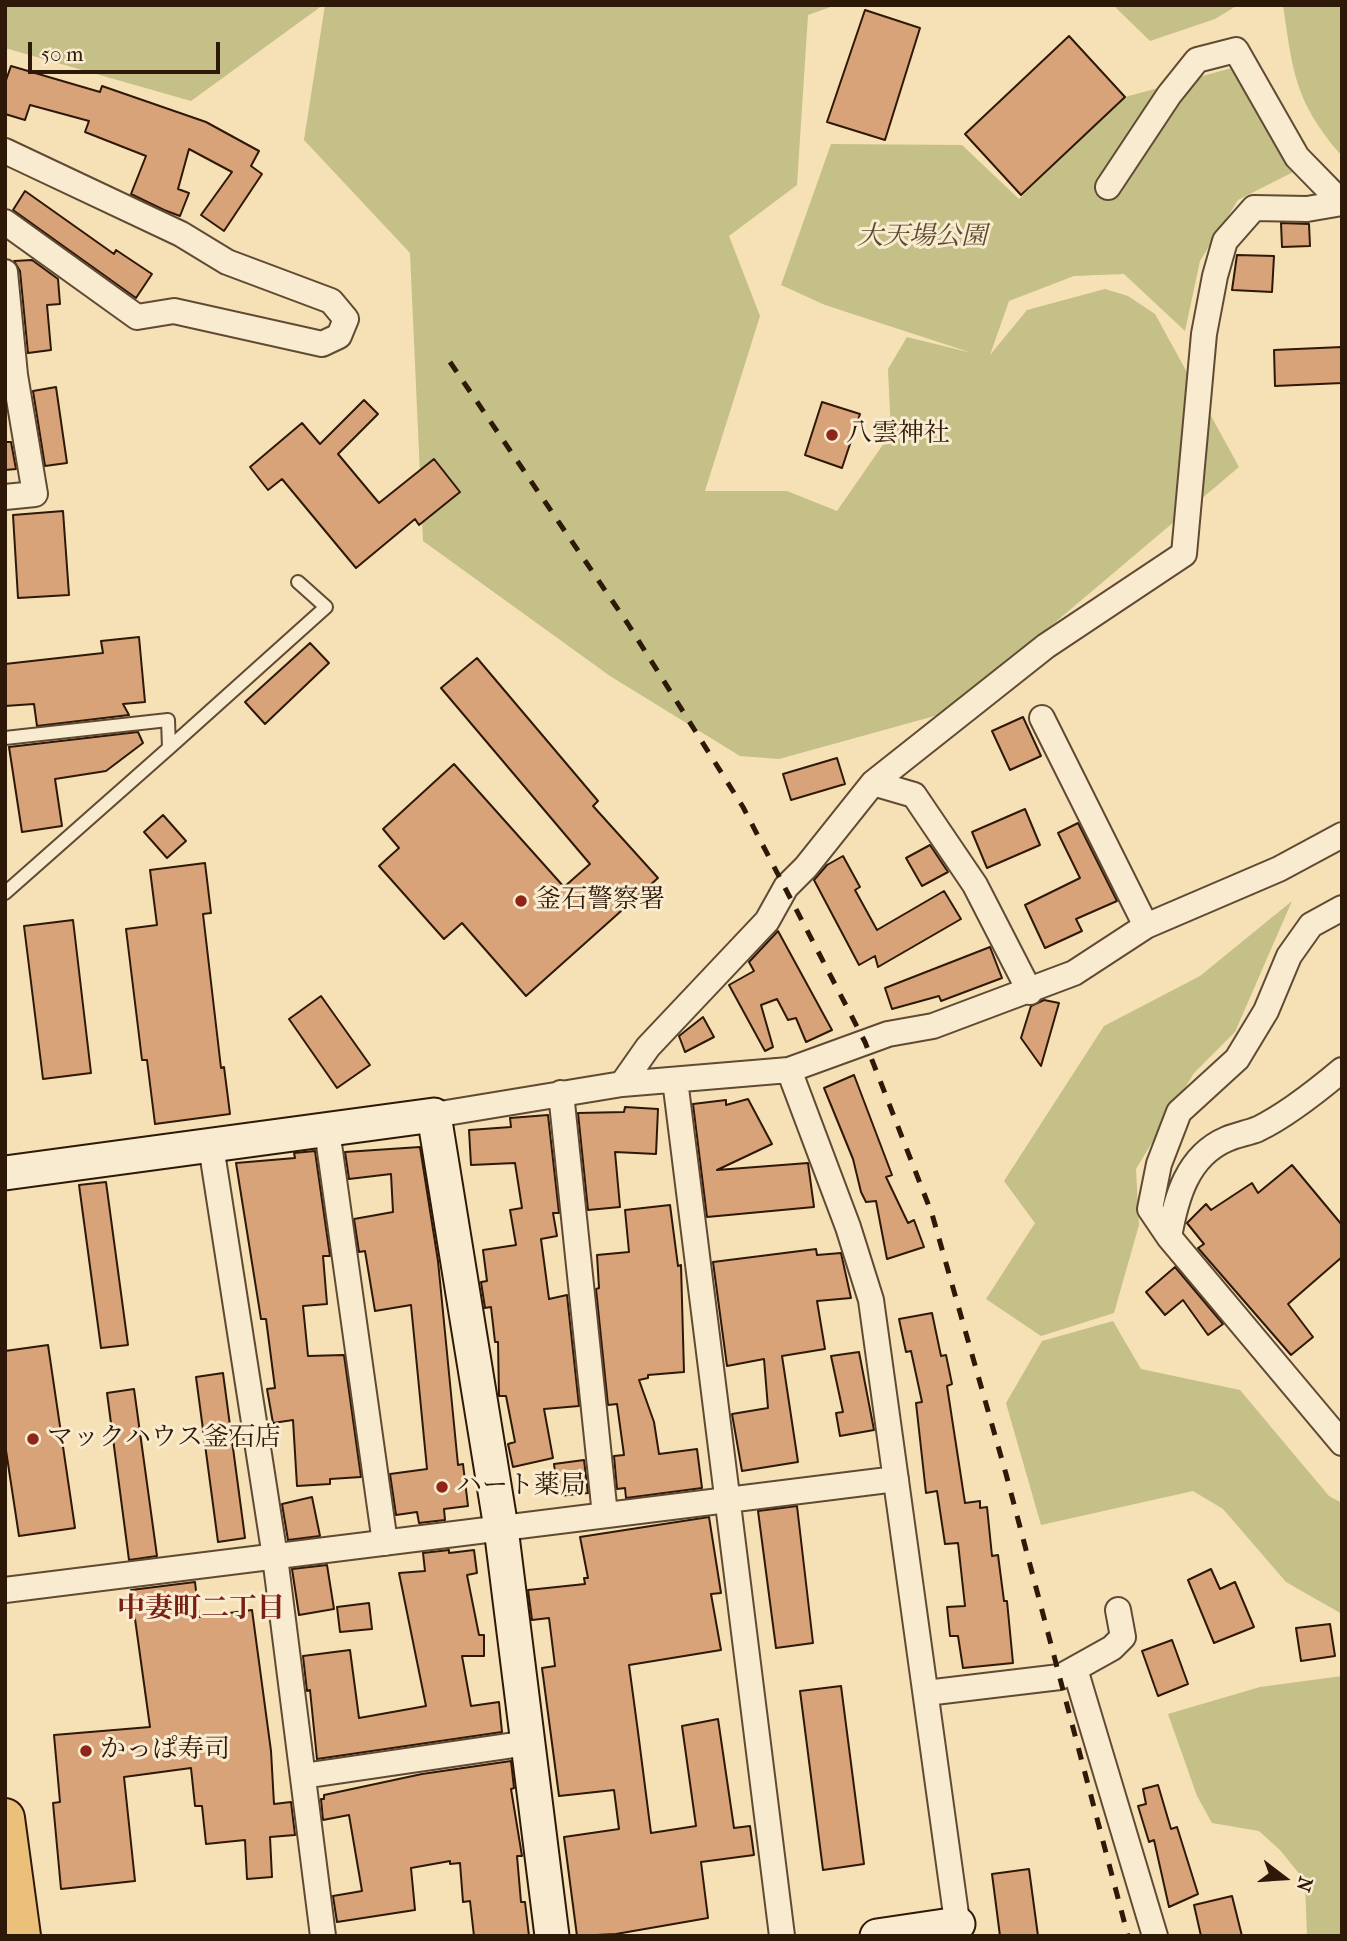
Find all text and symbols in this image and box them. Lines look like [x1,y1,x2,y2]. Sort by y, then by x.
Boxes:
scale bar [32,28,224,72]
text: 50 m [41,42,84,66]
park label: 大天場公園 [857,222,987,254]
place label: 八雲神社 [846,419,950,451]
marker: 八雲神社 [824,427,840,443]
place label: 釜石警察署 [535,885,665,917]
marker: 釜石警察署 [513,893,529,909]
place label: マックハウス釜石店 [47,1423,281,1455]
marker: マックハウス釜石店 [25,1431,41,1447]
place label: ハート薬局 [456,1471,586,1503]
marker: ハート薬局 [434,1479,450,1495]
district label: 中妻町二丁目 [117,1593,285,1627]
place label: かっぱ寿司 [100,1735,230,1767]
marker: かっぱ寿司 [78,1743,94,1759]
north arrow [1249,1843,1319,1913]
text: N [1291,1874,1317,1894]

